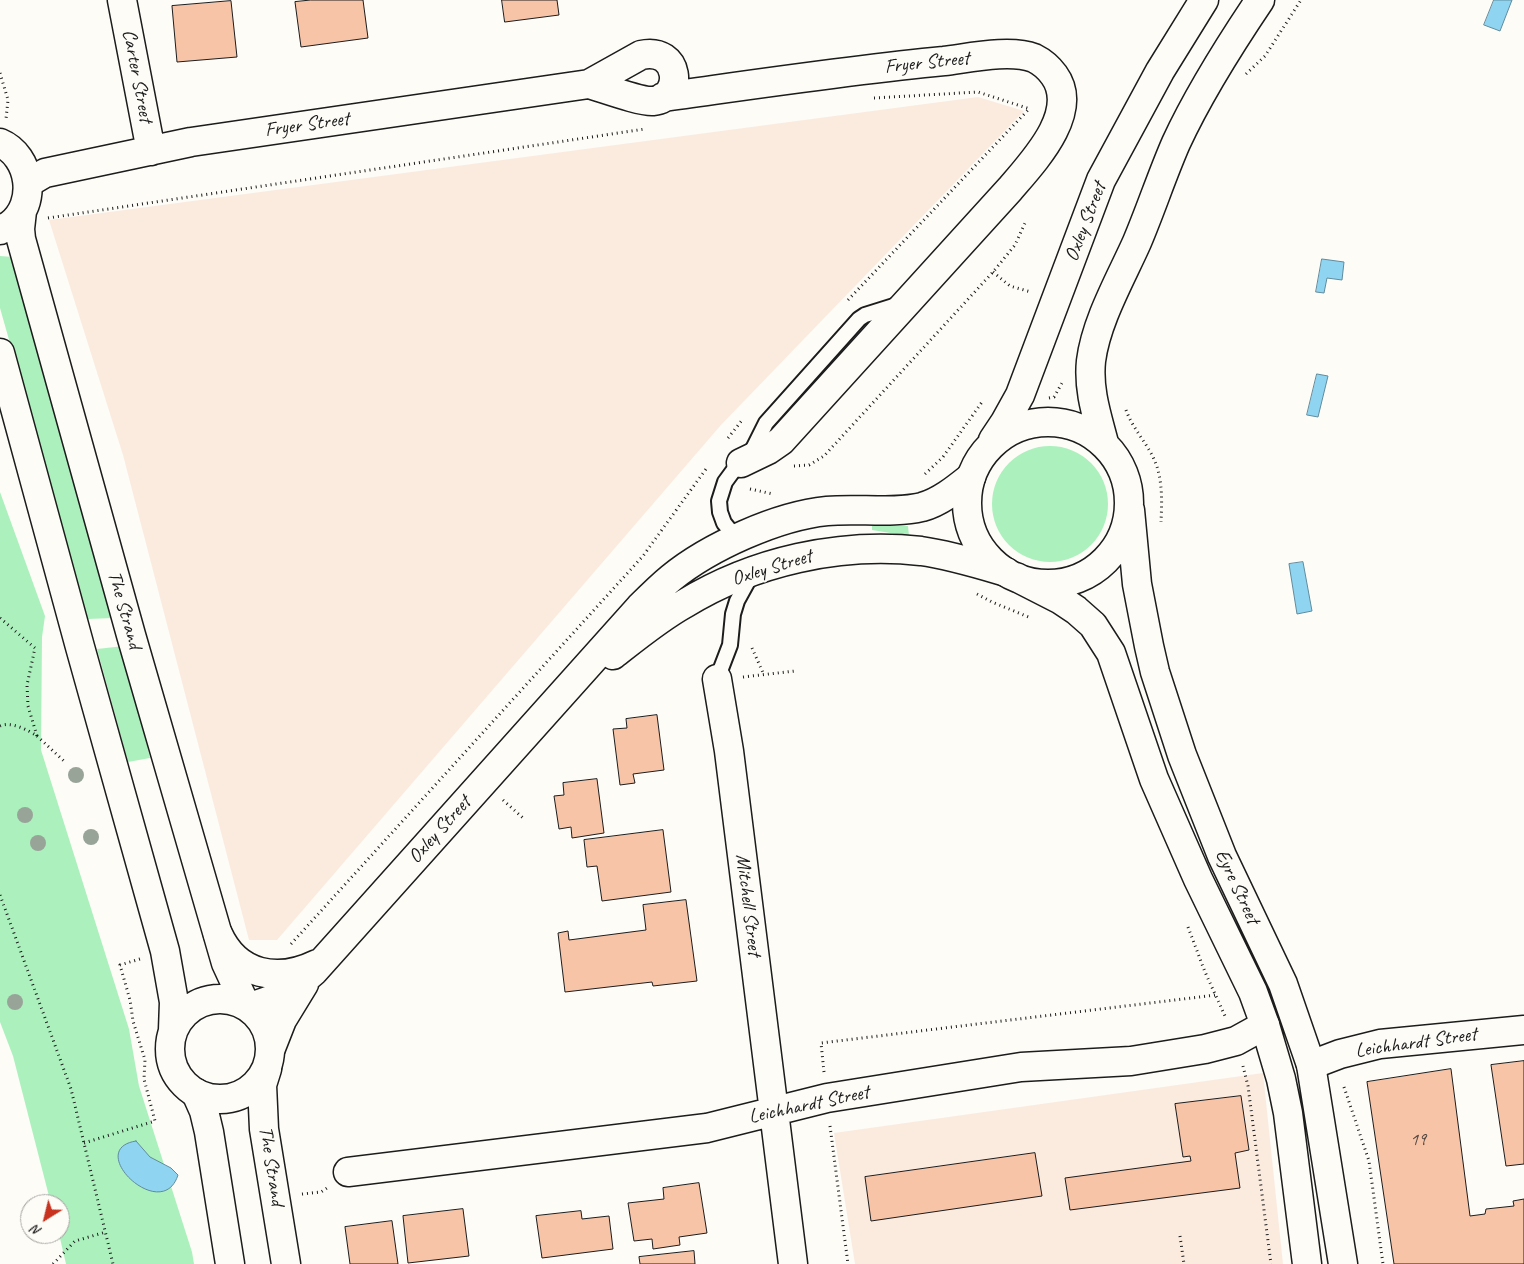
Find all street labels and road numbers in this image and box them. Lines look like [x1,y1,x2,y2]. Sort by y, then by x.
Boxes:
street label: Carter Street [116,28,158,124]
street label: Fryer Street [883,47,971,79]
street label: Fryer Street [263,107,351,143]
street label: Oxley Street [1060,179,1112,265]
street label: Oxley Street [729,544,815,592]
street label: The Strand [101,568,147,652]
street label: Oxley Street [403,791,477,869]
street label: Eyre Street [1209,846,1265,928]
street label: Mitchell Street [730,853,766,957]
street label: Leichhardt Street [1354,1023,1478,1063]
street label: Leichhardt Street [747,1081,871,1129]
street label: The Strand [253,1125,289,1207]

